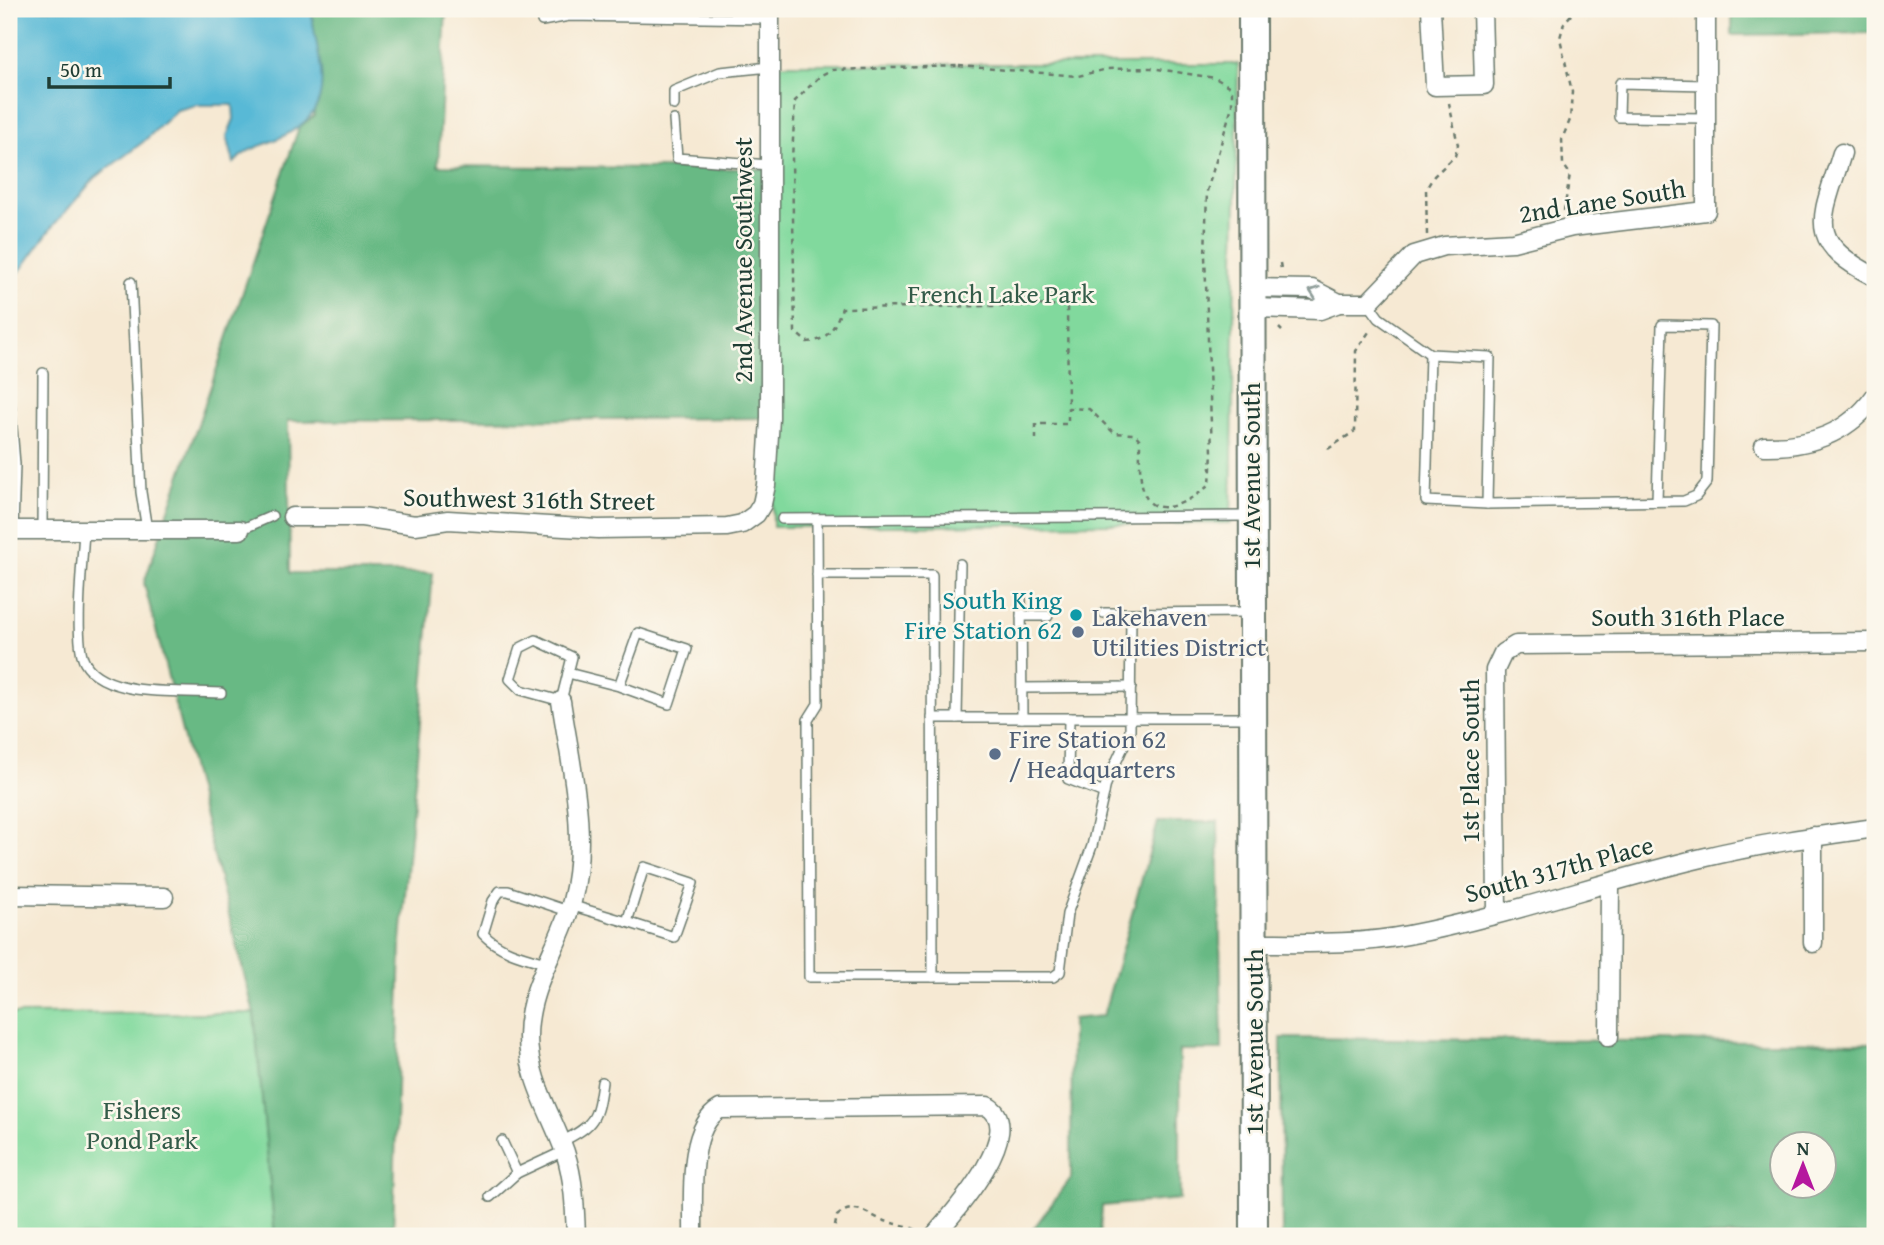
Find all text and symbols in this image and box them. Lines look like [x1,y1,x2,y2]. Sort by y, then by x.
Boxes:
scale bar [49,46,170,90]
text: 50 m [60,54,102,85]
street label: 2nd Avenue Southwest [723,137,762,383]
street label: 2nd Lane South [1516,168,1688,233]
park label: French Lake Park [907,274,1095,313]
one-way arrow [1309,286,1321,301]
street label: 1st Avenue South [1231,382,1270,570]
street label: Southwest 316th Street [403,477,655,520]
place label: South King Fire Station 62 [905,580,1062,649]
place label: Lakehaven Utilities District [1092,597,1266,666]
street label: South 316th Place [1591,597,1785,636]
marker: South King Fire Station 62 [1068,607,1084,623]
marker: Lakehaven Utilities District [1070,624,1086,640]
street label: 1st Place South [1450,678,1489,843]
place label: Fire Station 62 / Headquarters [1009,719,1176,788]
marker: Fire Station 62 / Headquarters [987,746,1003,762]
street label: South 317th Place [1460,825,1658,912]
street label: 1st Avenue South [1234,948,1273,1136]
park label: Fishers Pond Park [86,1090,199,1159]
north arrow [1769,1130,1839,1200]
text: N [1797,1134,1810,1162]

